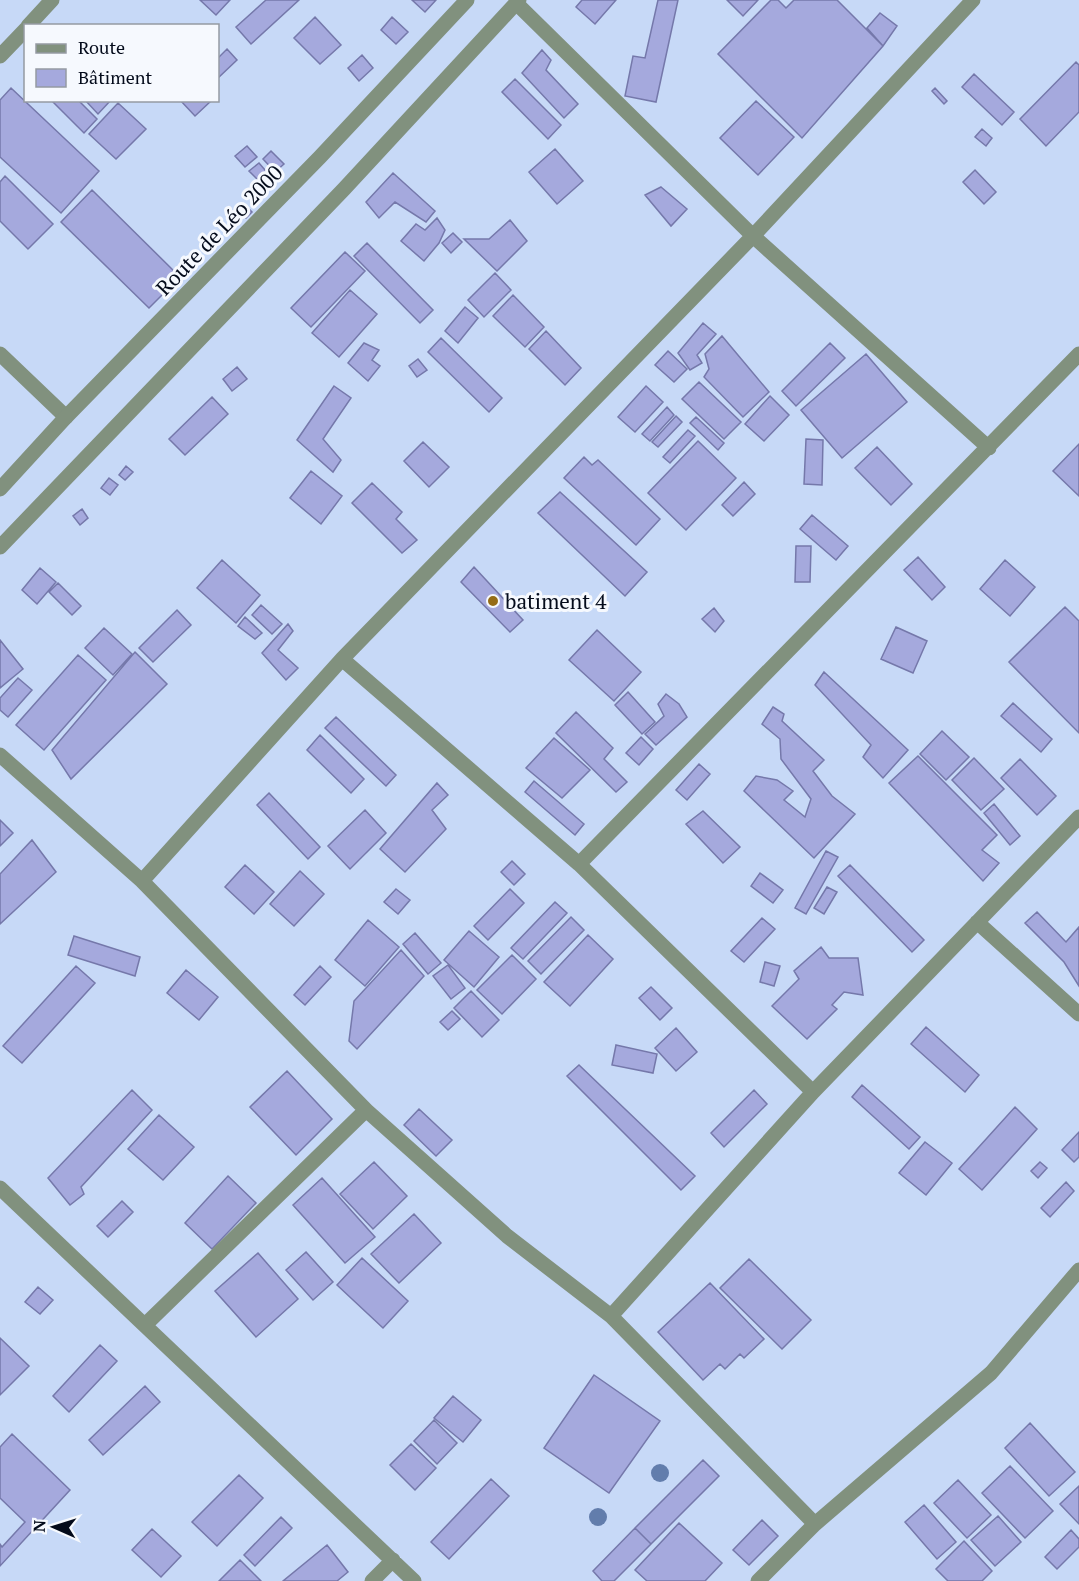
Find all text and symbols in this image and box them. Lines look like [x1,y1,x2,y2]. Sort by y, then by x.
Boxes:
legend [24,24,219,102]
text: Route [78,35,125,59]
text: Bâtiment [78,65,153,89]
street label: Route de Léo 2000 [150,159,288,301]
place label: batiment 4 [505,587,607,615]
marker: batiment 4 [486,594,500,608]
north arrow [24,1497,84,1557]
text: N [28,1520,50,1533]

